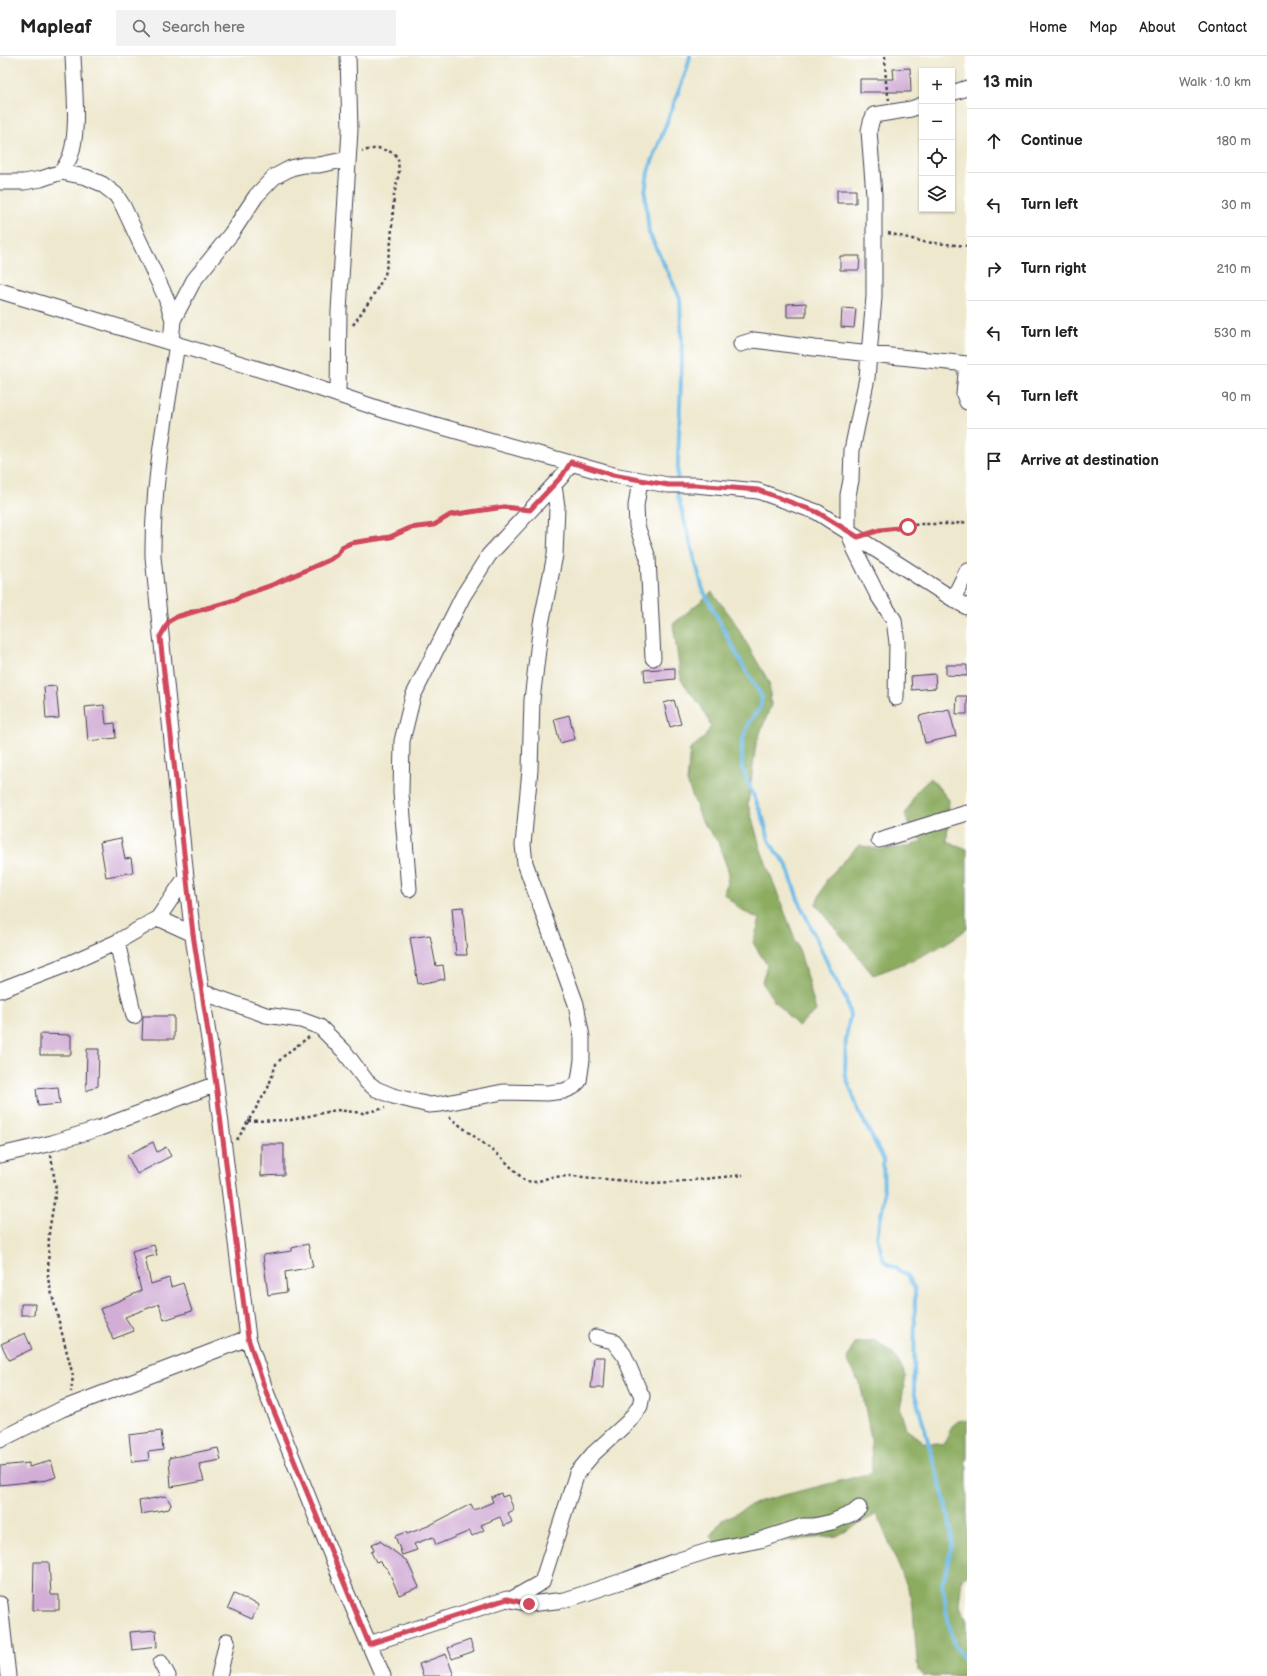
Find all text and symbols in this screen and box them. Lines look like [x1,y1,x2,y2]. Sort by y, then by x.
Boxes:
search box [116,10,396,46]
text: Mapleaf [20,16,92,39]
icon: search [130,17,152,39]
text: Search here [162,18,245,37]
text: Home [1029,19,1067,36]
text: Map [1089,19,1117,36]
text: About [1139,19,1176,36]
text: Contact [1198,19,1247,36]
map controls [919,68,955,212]
button: + [919,68,955,104]
text: 13 min [983,72,1033,92]
text: Walk · 1.0 km [1179,74,1251,90]
button: − [919,104,955,140]
icon: ahead [983,130,1005,152]
text: Continue [1021,131,1083,150]
text: 180 m [1216,133,1251,149]
button: locate [919,140,955,176]
button: layers [919,176,955,212]
icon: left [983,194,1005,216]
text: Turn left [1021,195,1078,214]
text: 30 m [1221,197,1251,213]
icon: right [983,258,1005,280]
text: Turn right [1021,259,1086,278]
text: 210 m [1217,261,1251,277]
icon: left [983,322,1005,344]
text: Turn left [1021,323,1078,342]
text: 530 m [1214,325,1251,341]
icon: left [983,386,1005,408]
text: Turn left [1021,387,1078,406]
text: 90 m [1222,389,1251,405]
icon: arrive [983,450,1005,472]
text: Arrive at destination [1021,451,1159,470]
route start [899,518,917,536]
route end [520,1595,538,1613]

